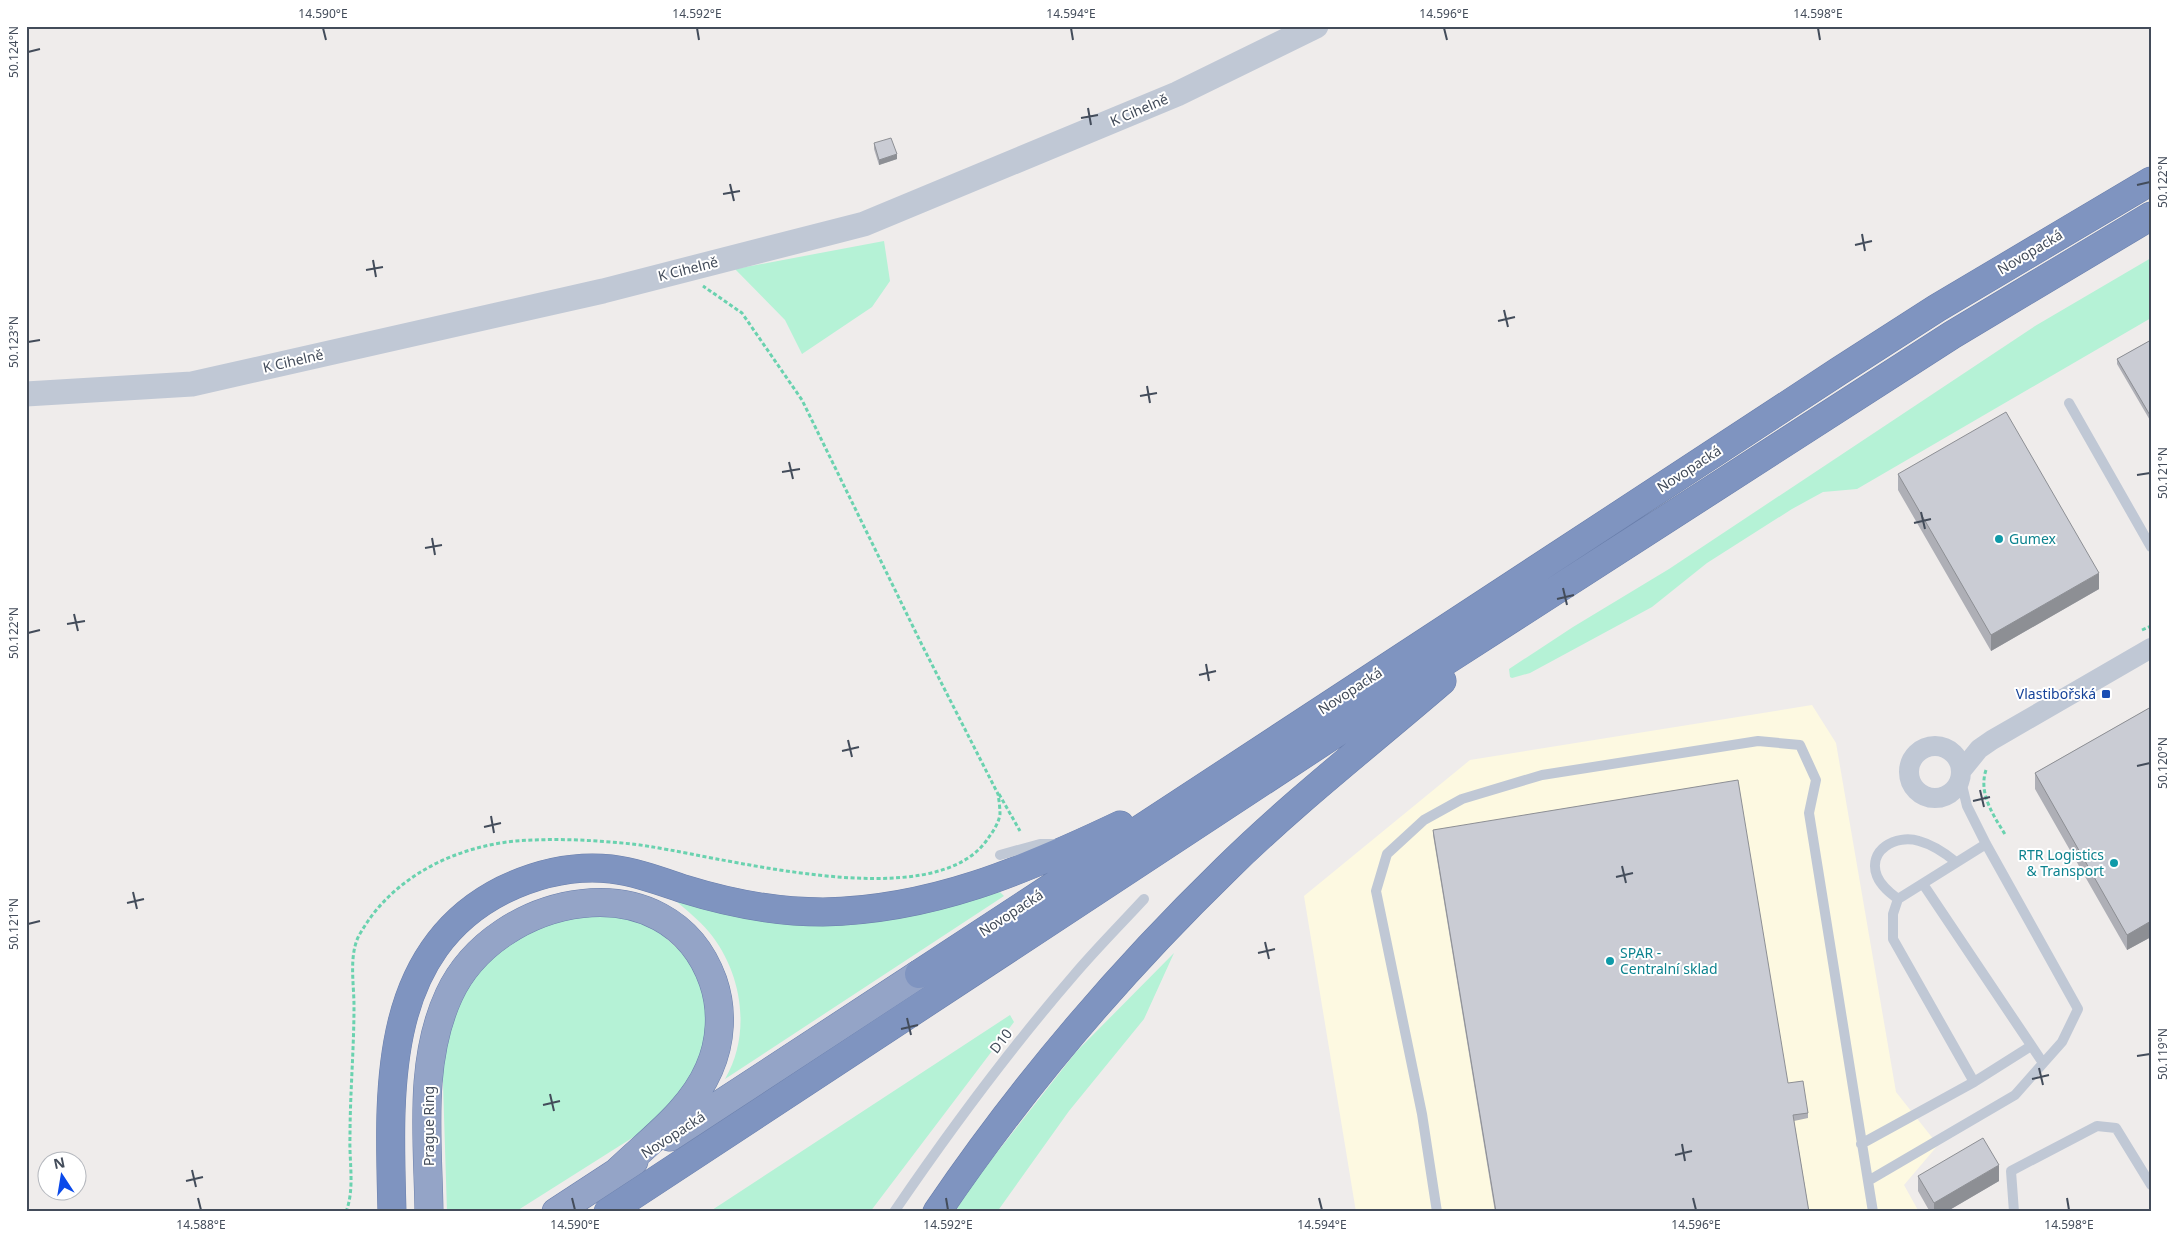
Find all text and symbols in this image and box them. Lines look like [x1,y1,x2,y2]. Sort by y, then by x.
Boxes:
text: 14.590°E [298,5,348,22]
text: 14.592°E [672,5,722,22]
text: 14.594°E [1046,5,1096,22]
text: 14.596°E [1419,5,1469,22]
text: 14.598°E [1793,5,1843,22]
text: 50.124°N [5,26,22,78]
street label: K Cihelně [1107,89,1171,130]
text: 50.122°N [2154,156,2171,208]
street label: Novopacká [1994,225,2066,278]
street label: K Cihelně [656,252,720,285]
text: 50.123°N [5,316,22,368]
street label: K Cihelně [261,344,325,377]
street label: Novopacká [1653,441,1724,496]
text: 50.121°N [2154,447,2171,499]
place label: Gumex [2009,529,2057,548]
marker: Gumex [1993,533,2005,545]
text: 50.122°N [5,607,22,659]
street label: Novopacká [1314,663,1385,718]
place label: Vlastibořská [2016,684,2096,703]
marker: Vlastibořská [2100,688,2112,700]
text: 50.120°N [2154,737,2171,789]
place label: RTR Logistics & Transport [2018,845,2104,880]
marker: RTR Logistics & Transport [2108,857,2120,869]
street label: Novopacká [975,885,1046,940]
text: 50.121°N [5,898,22,950]
place label: SPAR - Centralní sklad [1620,943,1718,978]
marker: SPAR - Centralní sklad [1604,955,1616,967]
street label: D10 [985,1025,1016,1057]
text: 50.119°N [2154,1028,2171,1080]
street label: Prague Ring [419,1086,438,1166]
street label: Novopacká [637,1107,708,1162]
north arrow [38,1150,88,1200]
text: N [52,1152,67,1173]
text: 14.588°E [176,1216,226,1233]
text: 14.590°E [550,1216,600,1233]
text: 14.592°E [923,1216,973,1233]
text: 14.594°E [1297,1216,1347,1233]
text: 14.596°E [1671,1216,1721,1233]
text: 14.598°E [2044,1216,2094,1233]

